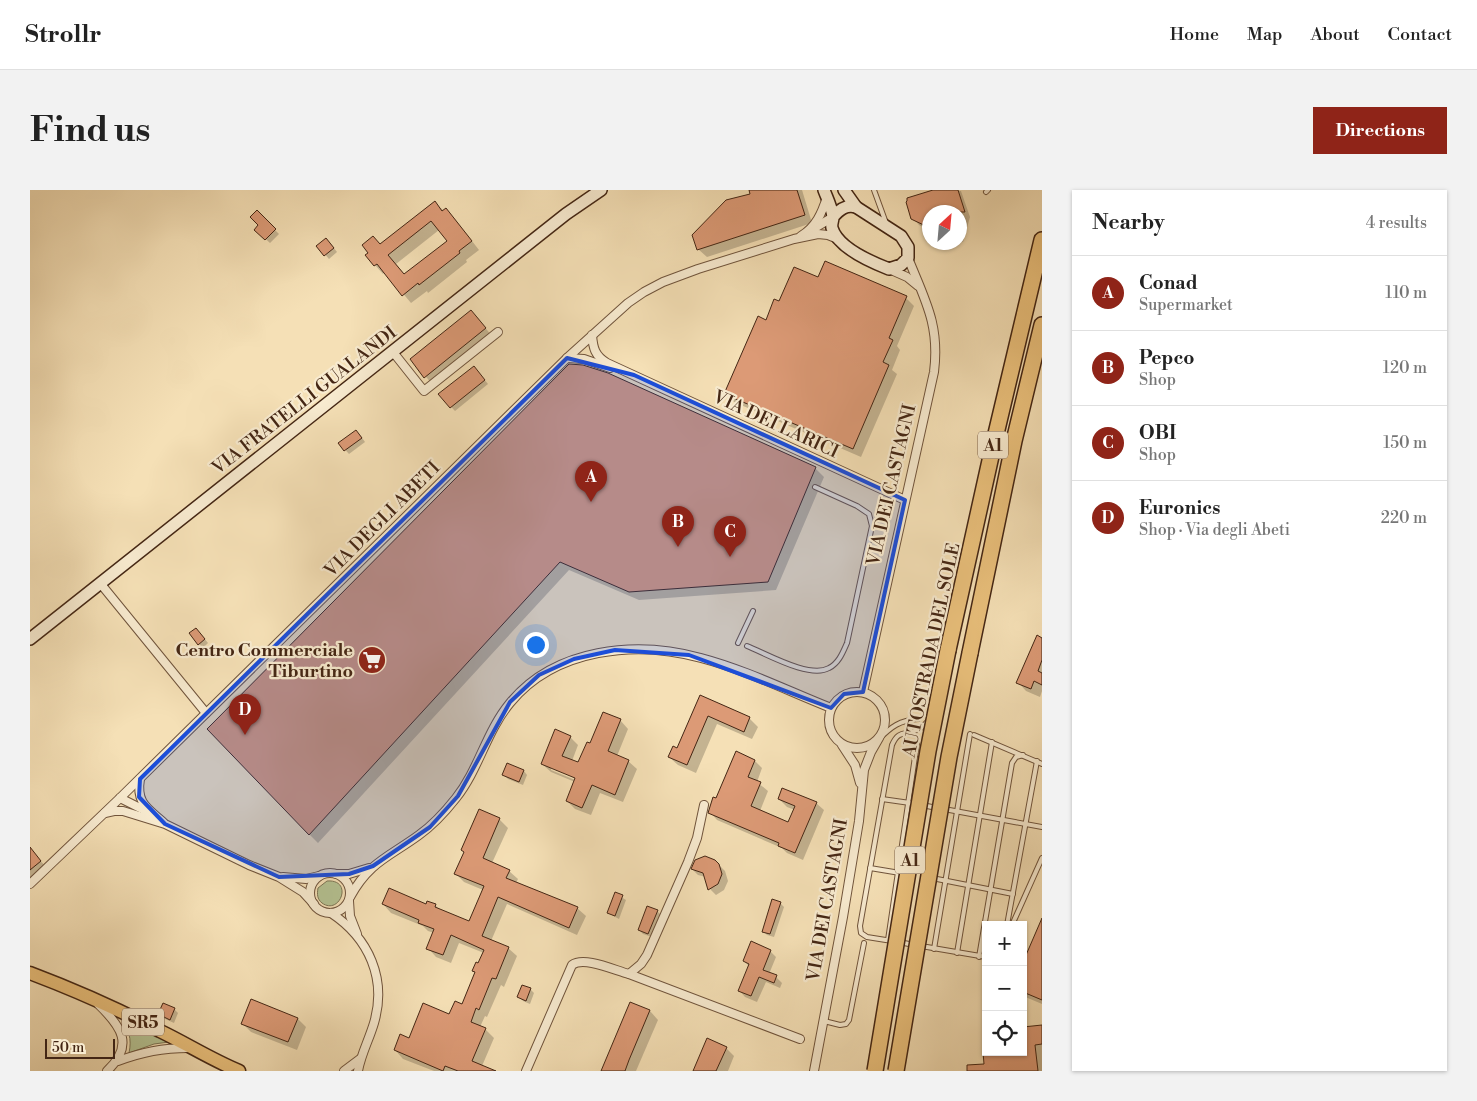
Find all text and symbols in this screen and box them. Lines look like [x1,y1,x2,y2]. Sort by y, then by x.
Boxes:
text: Strollr [25,20,101,50]
text: Home [1170,23,1219,46]
text: Map [1247,23,1283,46]
text: About [1311,23,1360,46]
text: Contact [1388,23,1452,46]
button: Directions [1313,107,1447,154]
text: Find us [30,109,150,152]
north arrow [922,205,967,250]
text: Nearby [1092,210,1165,236]
text: 4 results [1366,213,1427,233]
text: Conad [1139,271,1198,295]
text: A [1102,283,1114,303]
text: 110 m [1385,283,1427,303]
text: Supermarket [1139,295,1233,315]
street label: VIA FRATELLI GUALANDI [206,321,401,480]
text: Pepco [1139,346,1195,370]
text: B [1102,358,1114,378]
text: 120 m [1383,358,1427,378]
text: Shop [1139,370,1176,390]
street label: VIA DEI LARICI [708,385,842,464]
street label: VIA DEI CASTAGNI [861,402,921,569]
text: OBI [1139,421,1176,445]
road number: A1 [978,432,1008,458]
text: C [1102,433,1114,453]
text: 150 m [1383,433,1427,453]
text: Shop [1139,445,1176,465]
street label: VIA DEGLI ABETI [319,456,445,583]
pin: A [575,461,607,502]
text: Euronics [1139,496,1220,520]
pin: B [662,506,694,547]
text: D [1102,508,1114,528]
text: 220 m [1381,508,1427,528]
pin: C [714,516,746,557]
text: Shop · Via degli Abeti [1139,520,1290,540]
street label: AUTOSTRADA DEL SOLE [897,541,965,760]
your location [523,632,549,658]
place label: Centro Commerciale Tiburtino [175,639,353,683]
supermarket icon: Centro Commerciale Tiburtino [357,645,387,675]
pin: D [229,694,261,735]
street label: VIA DEI CASTAGNI [802,817,853,984]
road number: A1 [895,846,925,874]
map controls [982,921,1027,1056]
button: + [982,921,1027,966]
button: − [982,966,1027,1011]
road number: SR5 [122,1009,164,1036]
button: locate [982,1011,1027,1056]
scale bar [45,1036,115,1059]
text: 50 m [52,1039,84,1057]

